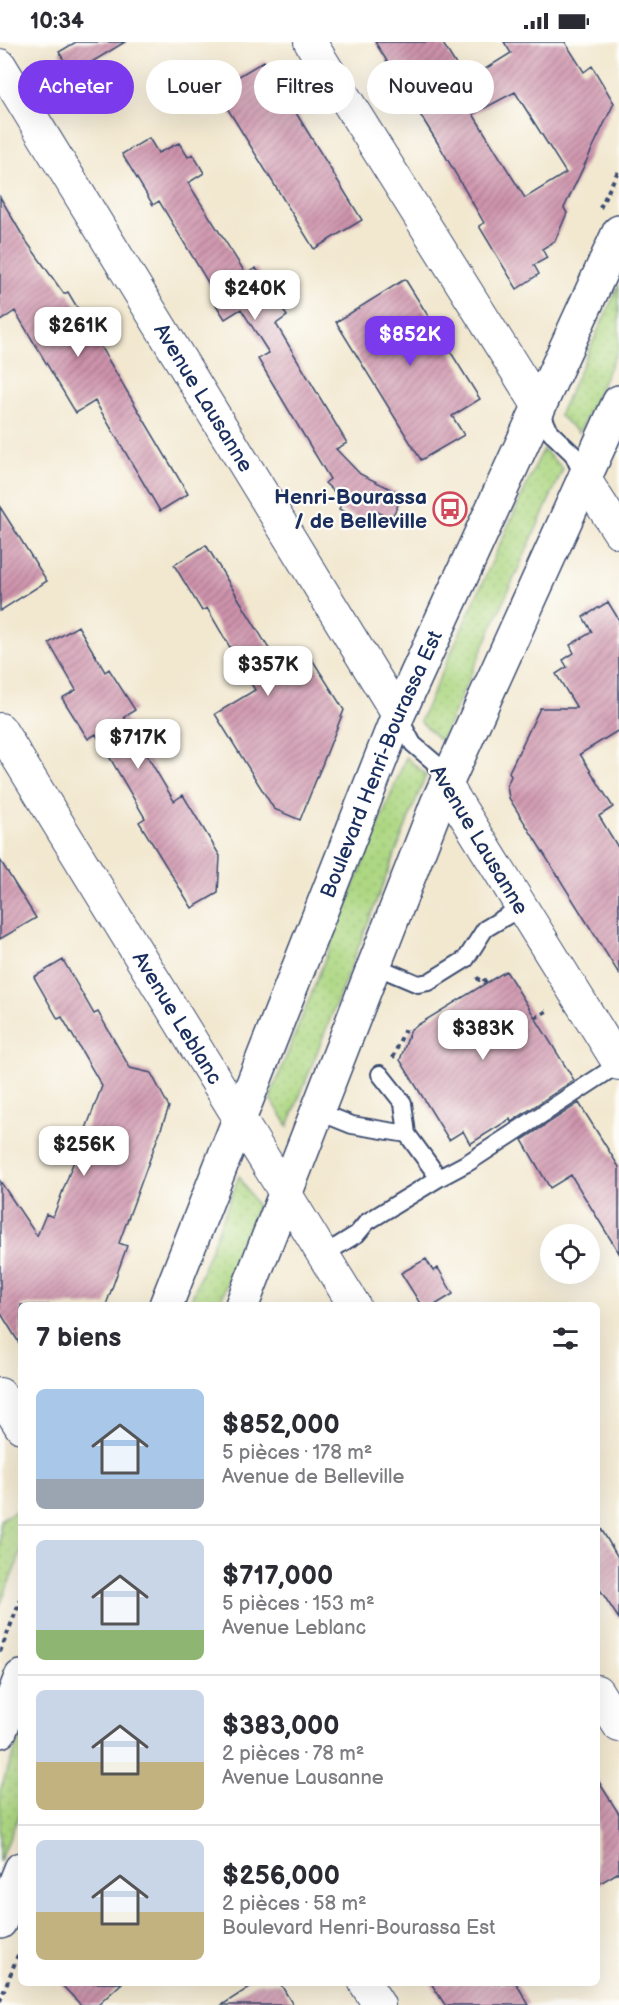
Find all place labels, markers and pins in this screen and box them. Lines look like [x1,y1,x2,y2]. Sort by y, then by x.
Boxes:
pin: $240K [213,270,297,321]
pin: $261K [36,307,120,358]
pin: $852K [368,316,452,367]
place label: Henri-Bourassa / de Belleville [274,485,427,534]
bus stop icon: Henri-Bourassa / de Belleville [432,491,468,527]
pin: $357K [226,646,310,697]
pin: $717K [96,719,180,770]
pin: $383K [441,1010,525,1061]
pin: $256K [42,1126,126,1177]

